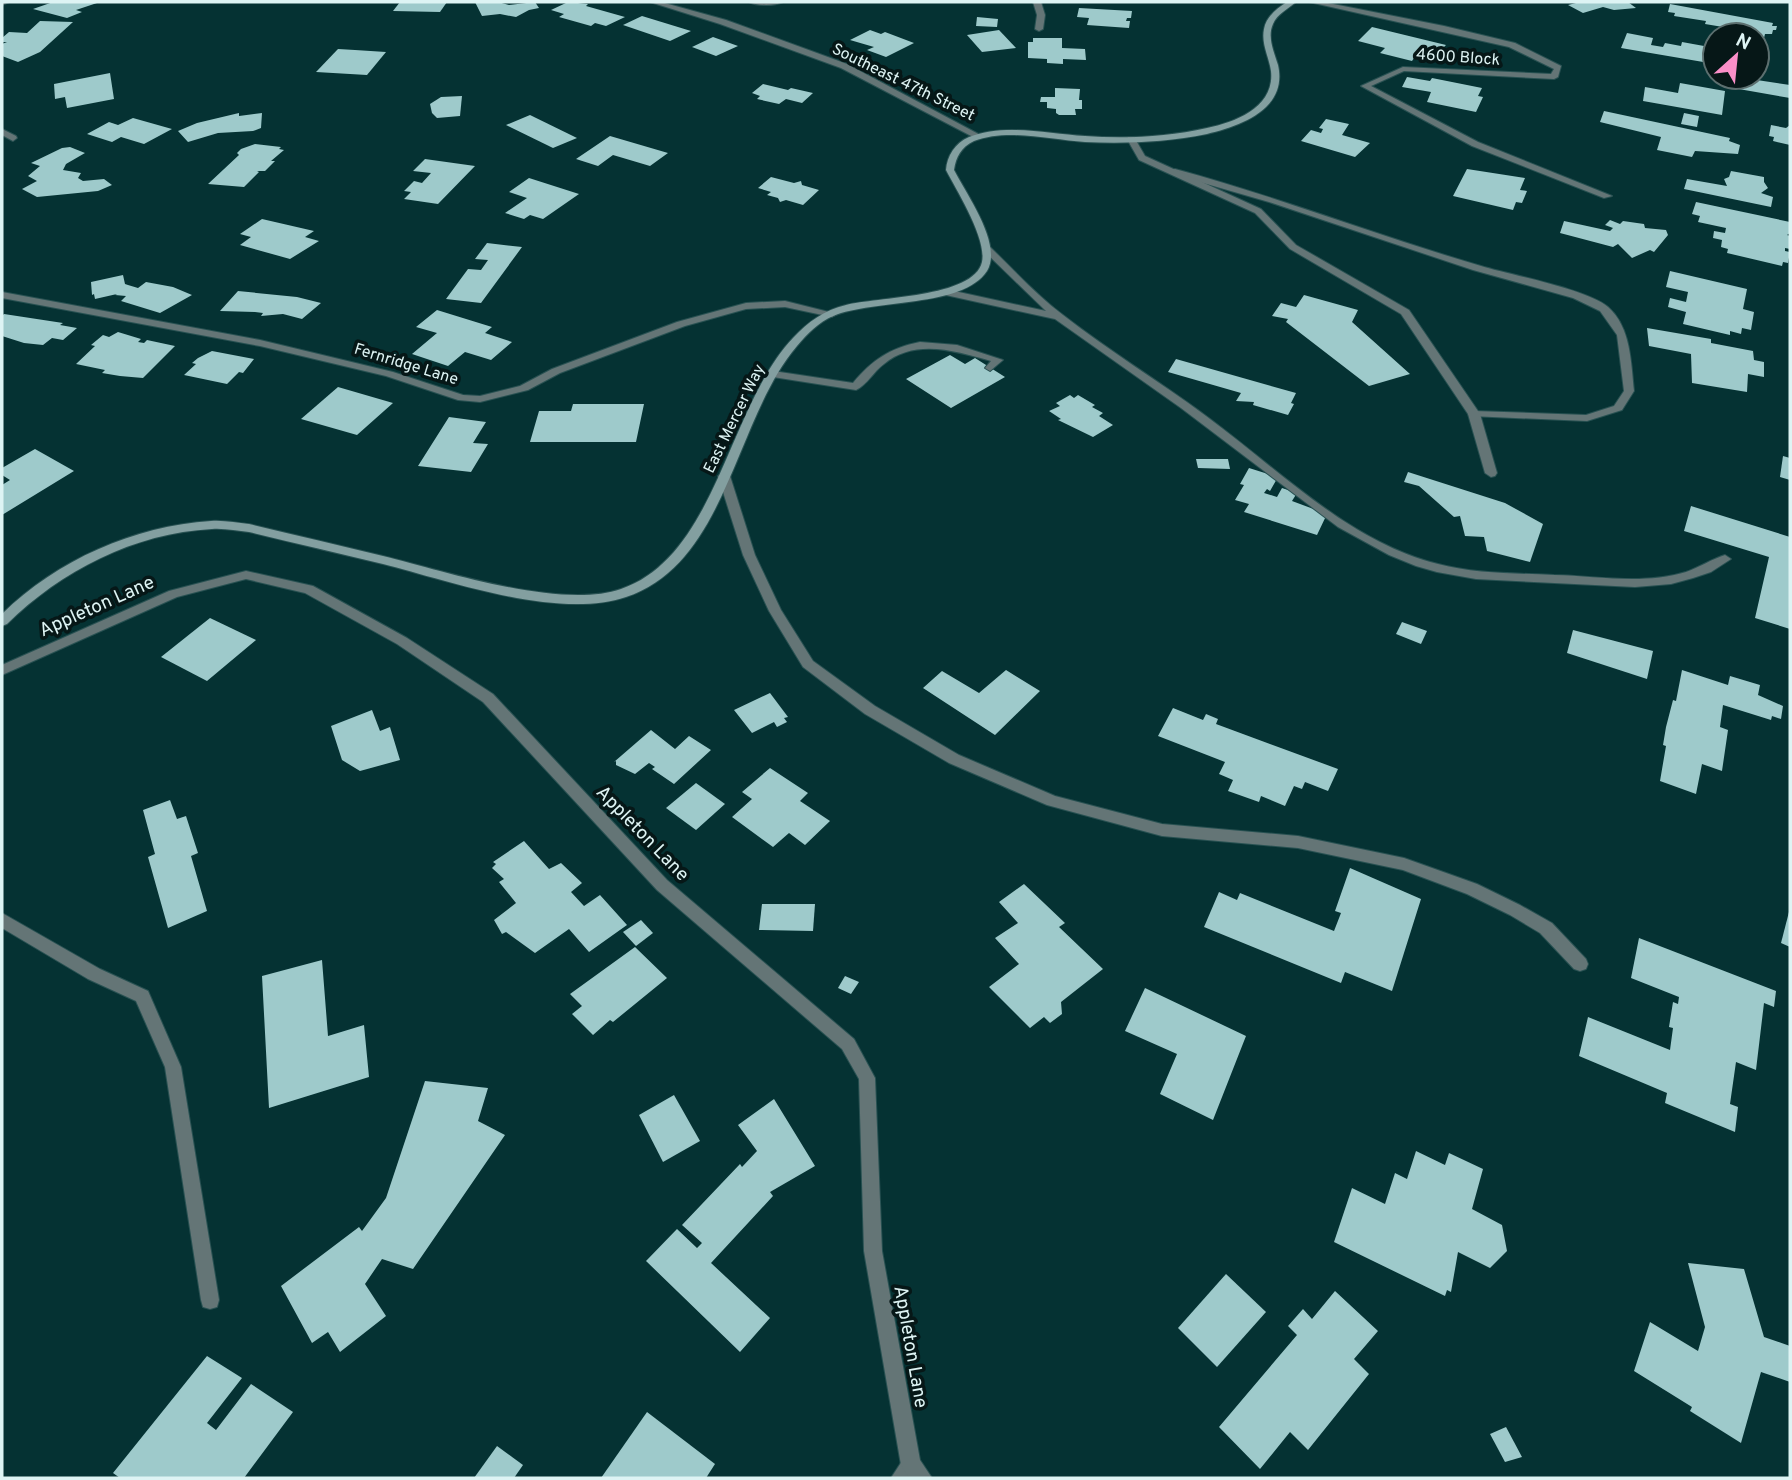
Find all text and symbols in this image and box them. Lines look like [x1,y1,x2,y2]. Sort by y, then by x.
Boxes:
north arrow [1701,21,1771,91]
text: N [1731,29,1754,56]
street label: Southeast 47th Street [828,40,978,126]
street label: 4600 Block [1415,45,1501,71]
street label: Fernridge Lane [352,340,460,390]
street label: East Mercer Way [700,361,770,477]
street label: Appleton Lane [35,571,159,643]
street label: Appleton Lane [590,781,694,887]
street label: Appleton Lane [887,1284,933,1410]

